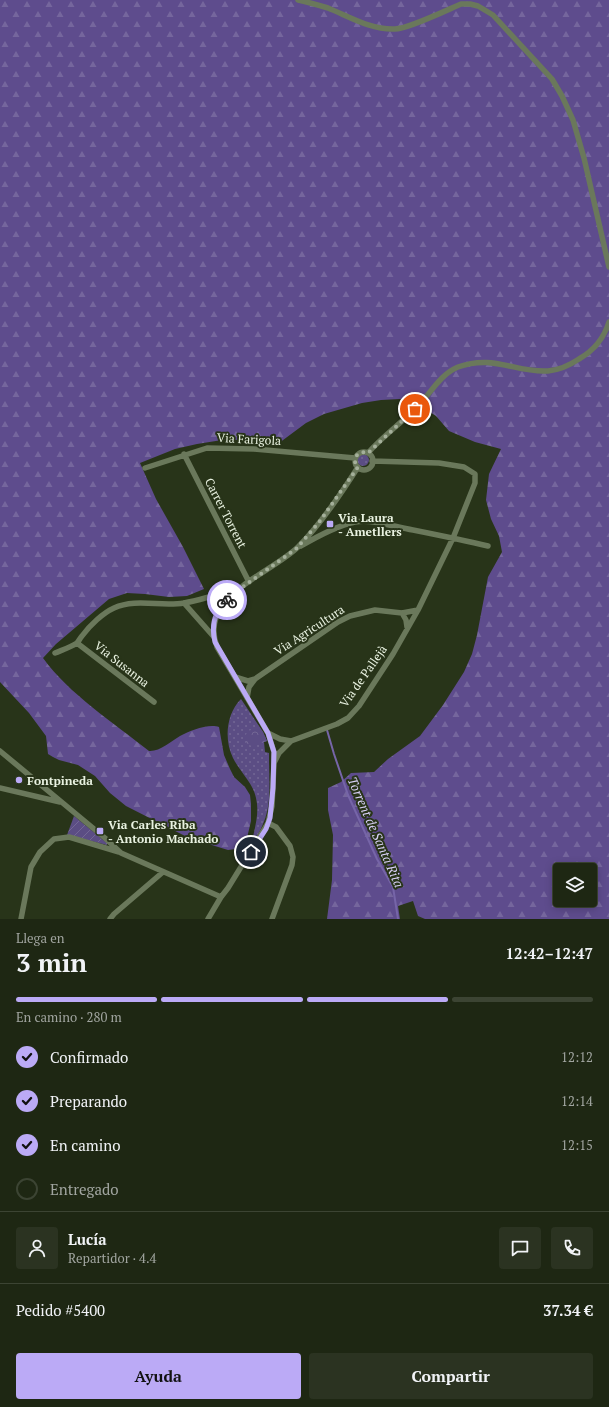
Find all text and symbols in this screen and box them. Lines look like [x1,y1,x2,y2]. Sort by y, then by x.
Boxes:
pin [398,392,432,426]
icon: bag [404,398,426,420]
street label: Via Farigola [217,430,281,448]
street label: Carrer Torrent [202,475,250,551]
place label: Via Laura - Ametllers [338,510,402,539]
marker: Via Laura - Ametllers [325,519,335,529]
courier [207,580,247,620]
icon: bike [216,589,238,611]
street label: Via Agricultura [271,602,347,658]
street label: Via Susanna [91,638,153,690]
street label: Via de Pallejà [336,642,390,710]
place label: Fontpineda [27,773,93,788]
water label: Torrent de Santa Rita [344,774,408,890]
marker: Fontpineda [14,775,24,785]
place label: Via Carles Riba - Antonio Machado [108,817,218,846]
marker: Via Carles Riba - Antonio Machado [95,826,105,836]
pin [234,835,268,869]
icon: home [240,841,262,863]
map controls [553,863,597,907]
button: layers [553,863,597,907]
text: Llega en [16,929,64,947]
text: 12:42–12:47 [506,943,593,963]
text: 3 min [16,945,87,979]
text: En camino · 280 m [16,1008,122,1026]
icon: check [16,1046,38,1068]
text: Confirmado [50,1047,128,1067]
text: 12:12 [561,1048,593,1066]
icon: check [16,1090,38,1112]
text: Preparando [50,1091,127,1111]
text: 12:14 [561,1092,593,1110]
icon: check [16,1134,38,1156]
text: En camino [50,1135,121,1155]
text: 12:15 [561,1136,593,1154]
text: Entregado [50,1179,119,1199]
button: person [16,1227,58,1269]
button: chat [499,1227,541,1269]
button: phone [551,1227,593,1269]
text: Lucía [68,1229,107,1249]
text: Repartidor · 4.4 [68,1249,157,1267]
text: Pedido #5400 [16,1300,105,1320]
text: 37.34 € [543,1300,593,1320]
button: Ayuda [16,1353,301,1399]
button: Compartir [309,1353,593,1399]

